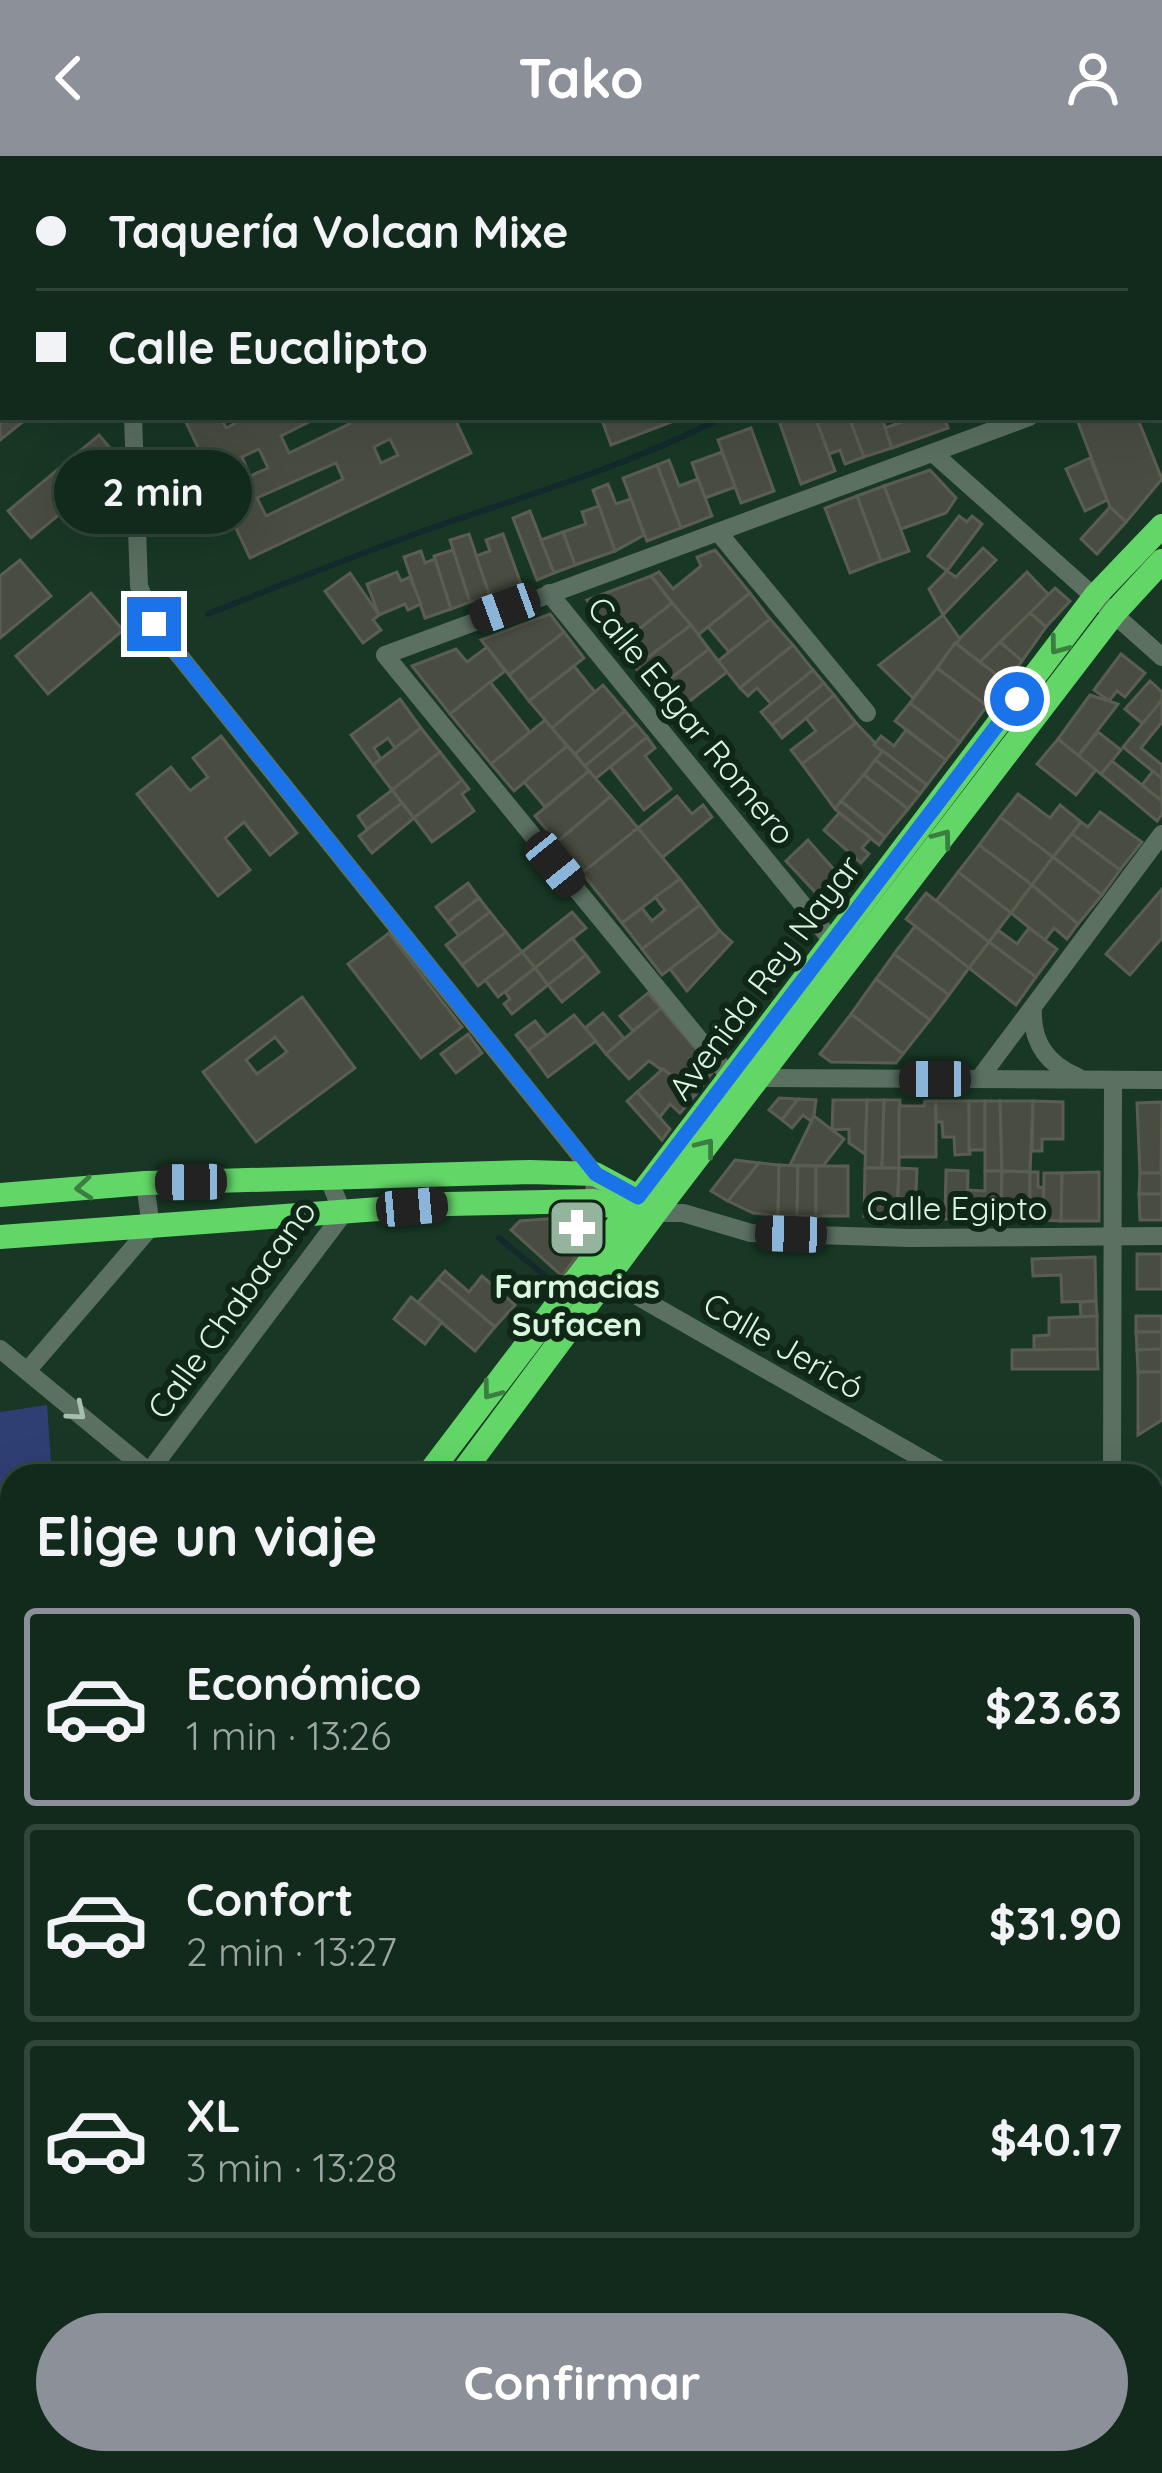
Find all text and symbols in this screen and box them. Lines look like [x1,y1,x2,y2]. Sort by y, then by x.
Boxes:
text: Tako [518,44,644,112]
icon: back [36,45,102,111]
icon: person [1060,45,1126,111]
text: Taquería Volcan Mixe [108,203,568,259]
text: Calle Eucalipto [108,319,428,375]
callout: 2 min [55,450,253,534]
text: 2 min [102,467,204,516]
car [465,579,545,637]
street label: Calle Edgar Romero [579,588,805,852]
route end [127,597,181,651]
one-way arrow [1051,632,1072,654]
route start [990,672,1044,726]
car [518,825,592,903]
one-way arrow [929,829,951,851]
street label: Avenida Rey Nayar [659,847,869,1107]
car [899,1061,971,1097]
one-way arrow [692,1139,713,1161]
car [155,1163,227,1201]
one-way arrow [74,1175,93,1200]
car [375,1186,449,1228]
street label: Calle Egipto [866,1187,1048,1228]
street label: Calle Chabacano [138,1192,324,1426]
pharmacy icon: Farmacias Sufacen [546,1197,608,1259]
car [754,1215,828,1253]
place label: Farmacias Sufacen [494,1265,660,1344]
street label: Calle Jericó [697,1283,871,1407]
one-way arrow [484,1377,505,1399]
one-way arrow [63,1398,85,1420]
text: Elige un viaje [36,1502,377,1570]
icon: car [42,1653,150,1761]
text: Económico [186,1655,422,1711]
text: $23.63 [985,1679,1122,1735]
text: 1 min · 13:26 [186,1711,391,1760]
icon: car [42,1869,150,1977]
text: Confort [186,1871,353,1927]
text: $31.90 [989,1895,1122,1951]
text: 2 min · 13:27 [186,1927,397,1976]
icon: car [42,2085,150,2193]
text: XL [186,2087,241,2143]
text: $40.17 [990,2111,1122,2167]
text: 3 min · 13:28 [186,2143,397,2192]
button: Confirmar [36,2313,1128,2451]

